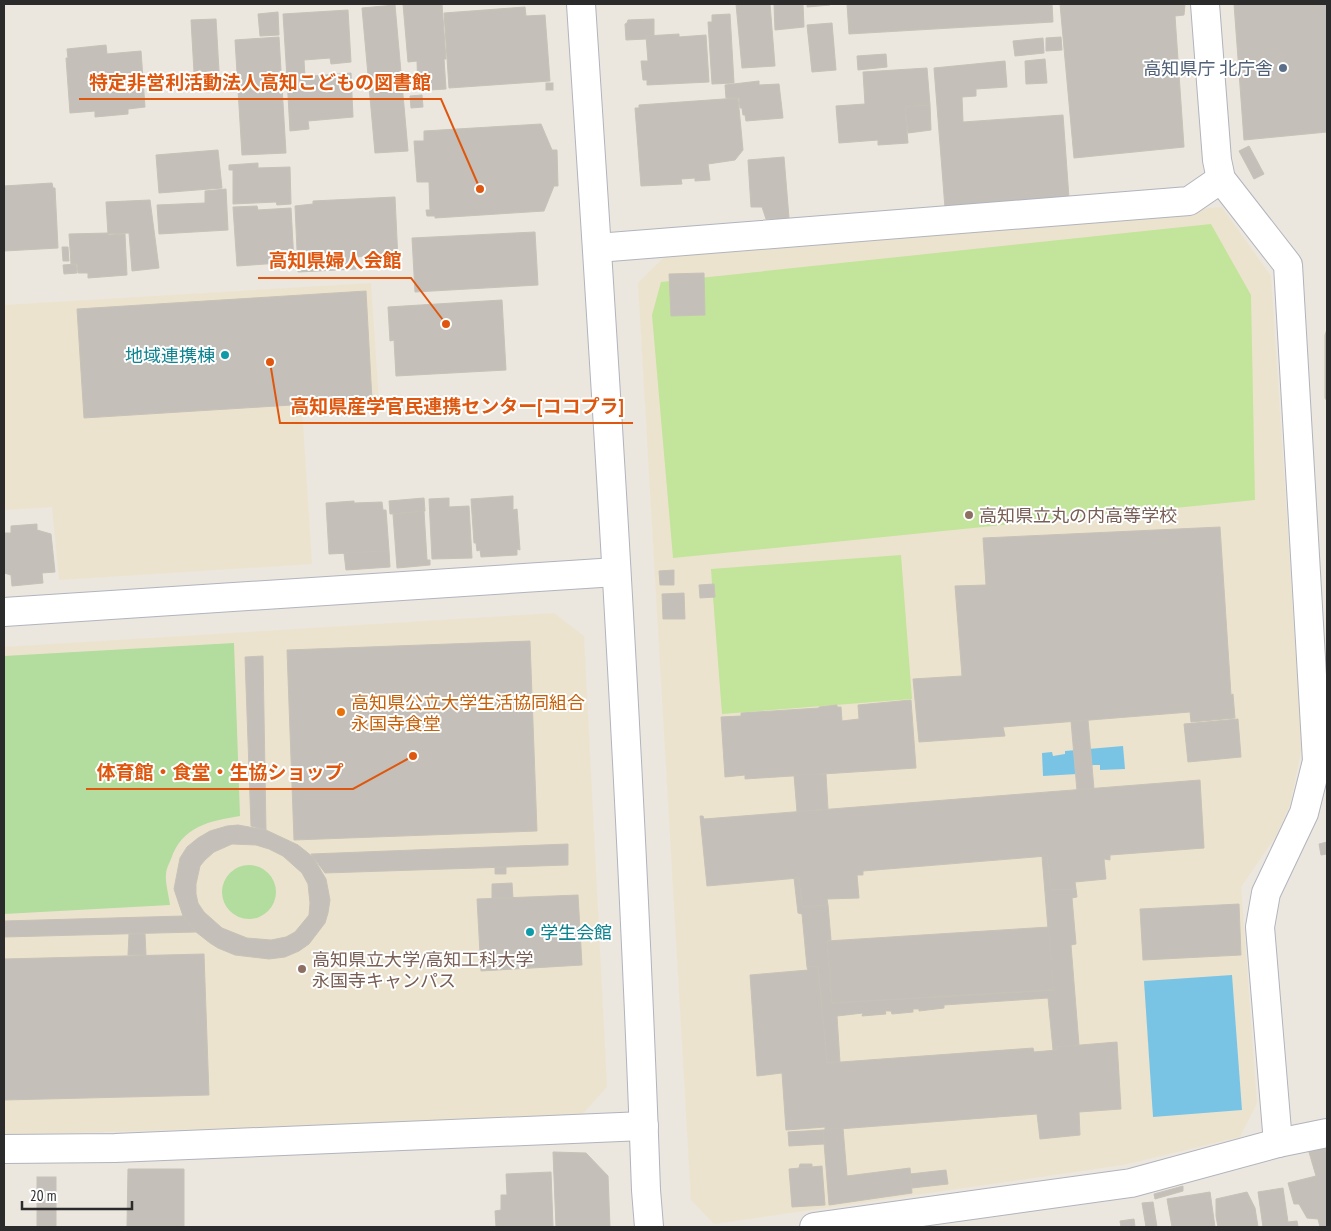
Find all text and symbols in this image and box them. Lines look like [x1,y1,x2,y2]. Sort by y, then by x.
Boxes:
place label: 高知県庁 北庁舎 [1143,57,1273,80]
marker: 高知県庁 北庁舎 [1277,62,1289,74]
callout: 特定非営利活動法人高知こどもの図書館 [79,65,441,99]
text: 特定非営利活動法人高知こどもの図書館 [89,70,431,94]
callout: 高知県婦人会館 [258,244,411,278]
text: 高知県婦人会館 [268,248,402,272]
place label: 地域連携棟 [125,344,215,367]
marker: 地域連携棟 [219,349,231,361]
callout: 高知県産学官民連携センター[ココプラ] [280,389,633,423]
text: 高知県産学官民連携センター[ココプラ] [290,394,624,418]
place label: 高知県立丸の内高等学校 [979,504,1177,527]
marker: 高知県立丸の内高等学校 [963,509,975,521]
place label: 高知県公立大学生活協同組合 永国寺食堂 [351,691,585,735]
marker: 高知県公立大学生活協同組合 永国寺食堂 [335,706,347,718]
callout: 体育館・食堂・生協ショップ [86,755,353,789]
text: 体育館・食堂・生協ショップ [96,760,344,784]
place label: 学生会館 [540,921,612,944]
marker: 学生会館 [524,926,536,938]
place label: 高知県立大学/高知工科大学 永国寺キャンパス [312,948,533,992]
marker: 高知県立大学/高知工科大学 永国寺キャンパス [296,963,308,975]
scale bar [22,1178,132,1210]
text: 20 m [30,1186,56,1205]

